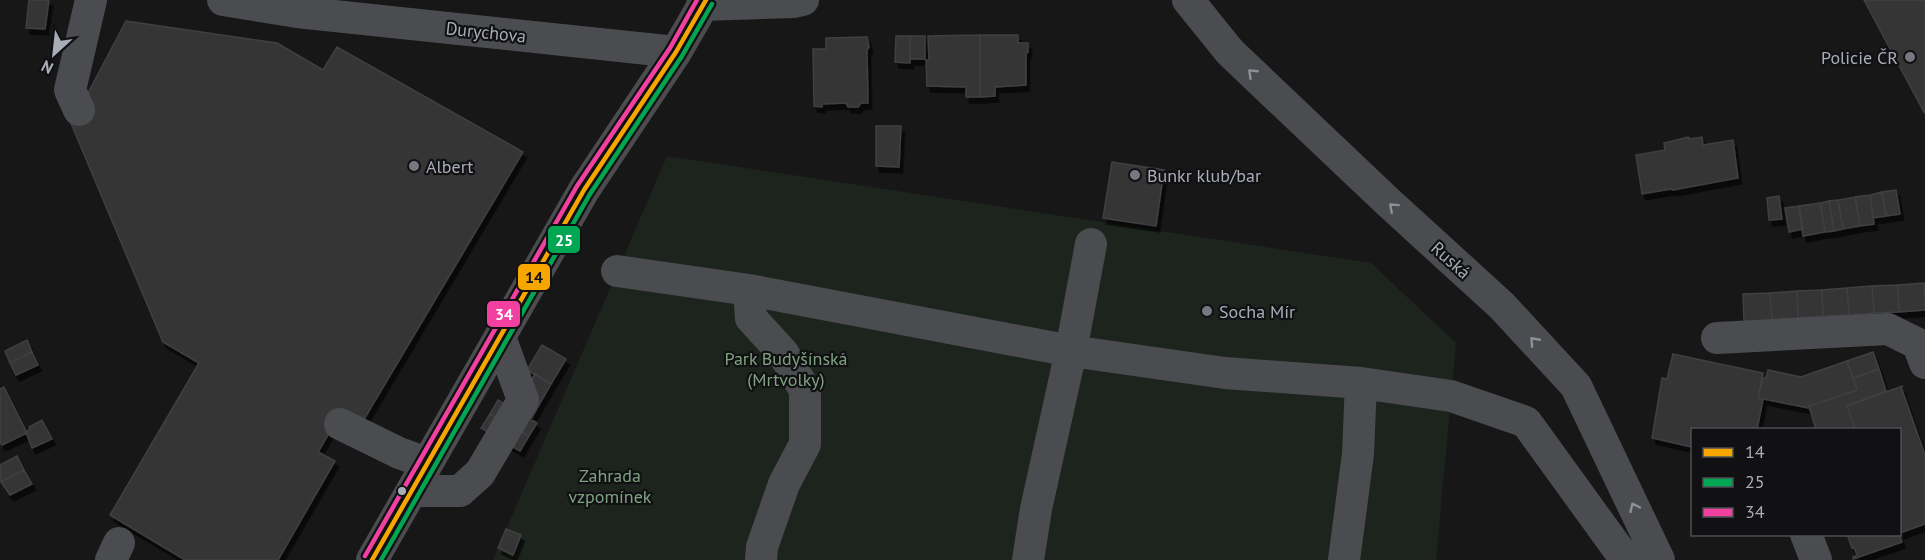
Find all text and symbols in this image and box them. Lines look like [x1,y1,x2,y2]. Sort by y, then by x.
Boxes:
street label: Durychova [445,16,527,48]
north arrow [24,24,84,84]
place label: Policie ČR [1821,46,1898,69]
marker: Policie ČR [1903,50,1917,64]
text: N [38,56,56,79]
one-way arrow [1248,69,1258,80]
place label: Albert [426,155,473,178]
marker: Albert [407,159,421,173]
place label: Bunkr klub/bar [1147,164,1261,187]
marker: Bunkr klub/bar [1128,168,1142,182]
one-way arrow [1390,203,1400,214]
line badge: 25 [547,225,581,254]
text: 25 [555,230,573,250]
street label: Ruská [1426,236,1476,284]
line badge: 14 [517,263,551,291]
text: 14 [525,267,543,287]
line badge: 34 [486,300,521,328]
place label: Socha Mír [1219,300,1295,323]
text: 34 [495,304,513,324]
marker: Socha Mír [1200,304,1214,318]
one-way arrow [1531,337,1542,348]
park label: Park Budyšínská (Mrtvolky) [724,347,848,391]
legend [1691,428,1901,536]
text: 14 [1745,440,1765,463]
park label: Zahrada vzpomínek [569,464,652,508]
text: 25 [1745,470,1765,493]
unlabelled marker [396,485,408,497]
text: 34 [1745,500,1765,523]
one-way arrow [1629,502,1641,513]

